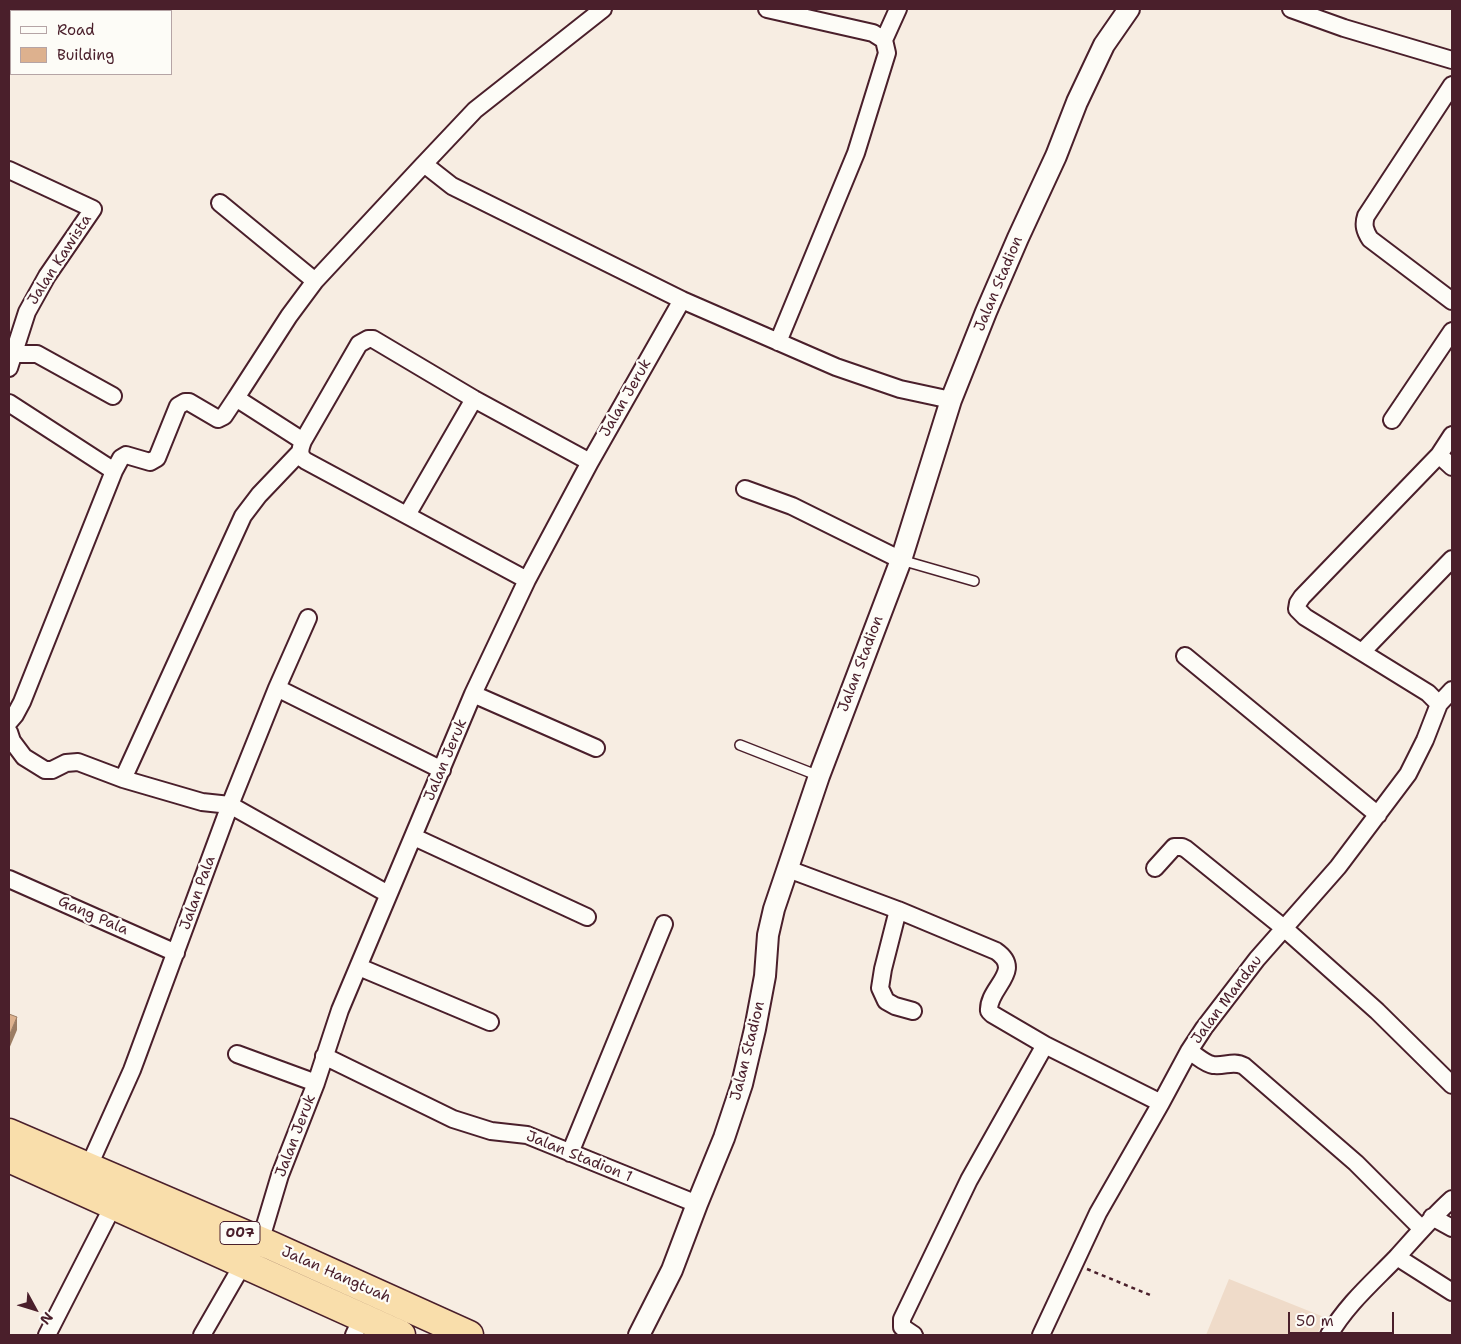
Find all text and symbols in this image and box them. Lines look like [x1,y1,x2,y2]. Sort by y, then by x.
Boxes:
legend [10,10,172,75]
text: Road [57,20,95,40]
text: Building [57,45,114,65]
street label: Jalan Kawista [24,211,96,309]
street label: Jalan Stadion [971,234,1027,334]
street label: Jalan Jeruk [596,356,656,440]
street label: Jalan Stadion [834,613,888,715]
street label: Jalan Jeruk [421,716,471,804]
street label: Jalan Pala [176,854,220,932]
street label: Gang Pala [55,893,131,939]
street label: Jalan Mandau [1188,952,1266,1048]
street label: Jalan Stadion [727,1000,769,1102]
street label: Jalan Jeruk [272,1092,320,1180]
street label: Jalan Stadion 1 [523,1128,635,1186]
road number: 007 [220,1222,260,1244]
street label: Jalan Hangtuah [278,1243,394,1307]
north arrow [10,1284,60,1334]
scale bar [1291,1302,1397,1334]
text: N [36,1308,57,1328]
text: 50 m [1296,1311,1334,1331]

